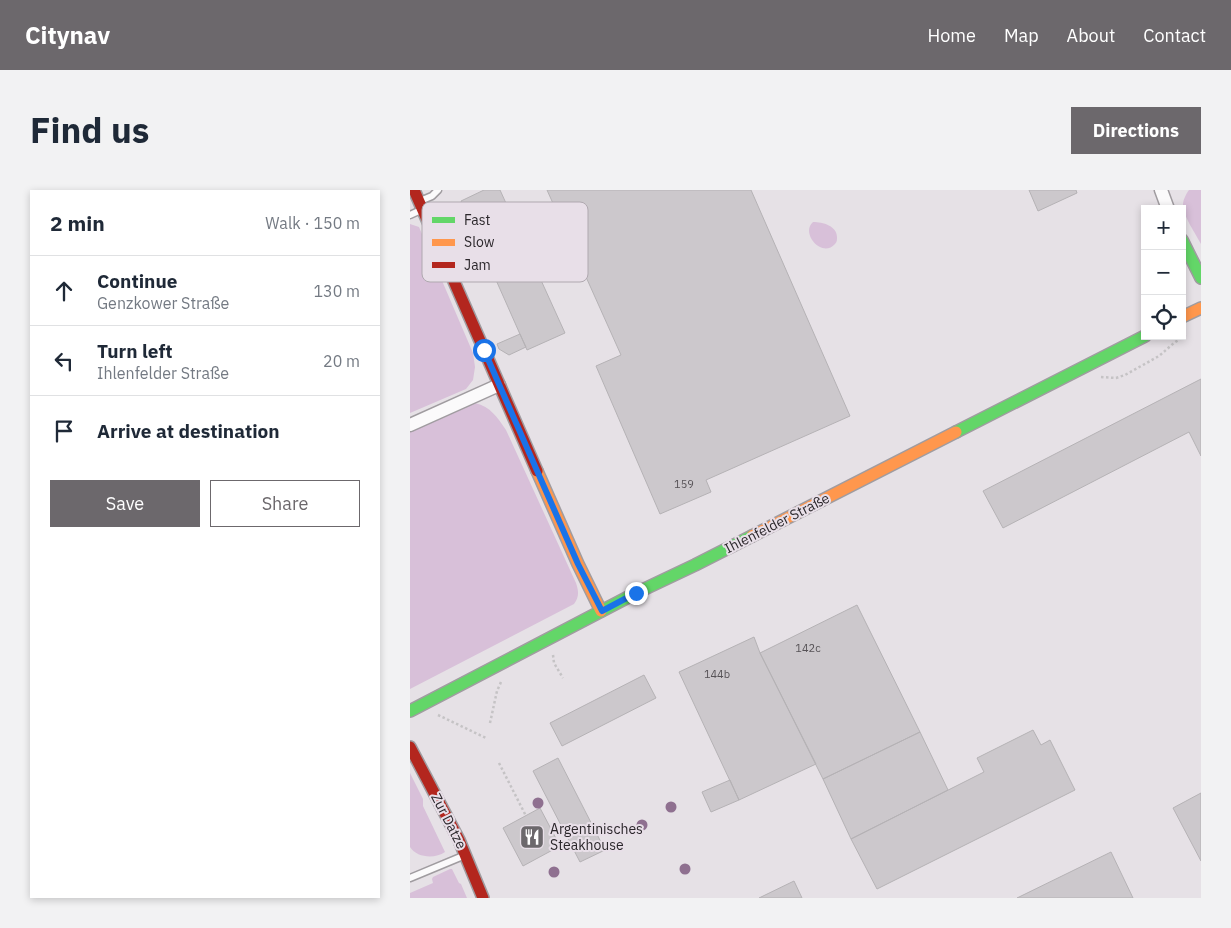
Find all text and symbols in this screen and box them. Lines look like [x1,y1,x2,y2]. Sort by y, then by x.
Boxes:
text: Citynav [25,19,110,51]
text: Home [928,24,976,47]
text: Map [1004,24,1039,47]
text: About [1067,24,1115,47]
text: Contact [1143,24,1206,47]
text: Find us [30,107,149,153]
button: Directions [1071,107,1201,154]
legend [422,202,588,282]
map controls [1141,205,1186,340]
button: + [1141,205,1186,250]
text: 2 min [50,209,105,237]
text: Fast [464,211,490,229]
text: Walk · 150 m [265,213,360,233]
text: Slow [464,233,495,251]
button: − [1141,250,1186,295]
text: Jam [464,256,491,274]
text: Continue [97,269,177,293]
icon: ahead [50,277,78,305]
text: 130 m [313,281,360,301]
text: Genzkower Straße [97,293,229,313]
button: locate [1141,295,1186,340]
text: Turn left [97,339,173,363]
route start [473,339,496,362]
icon: left [50,347,78,375]
text: 20 m [323,351,360,371]
text: Ihlenfelder Straße [97,363,229,383]
icon: arrive [50,417,78,445]
text: Arrive at destination [97,419,280,443]
house number: 159 [674,477,694,491]
button: Save [50,480,200,527]
button: Share [210,480,360,527]
street label: Ihlenfelder Straße [721,489,833,557]
route end [625,582,648,605]
house number: 142c [795,641,821,655]
house number: 144b [704,667,730,681]
street label: Zur Datze [427,790,471,852]
place label: Argentinisches Steakhouse [550,820,643,854]
restaurant icon: Argentinisches Steakhouse [519,824,545,850]

